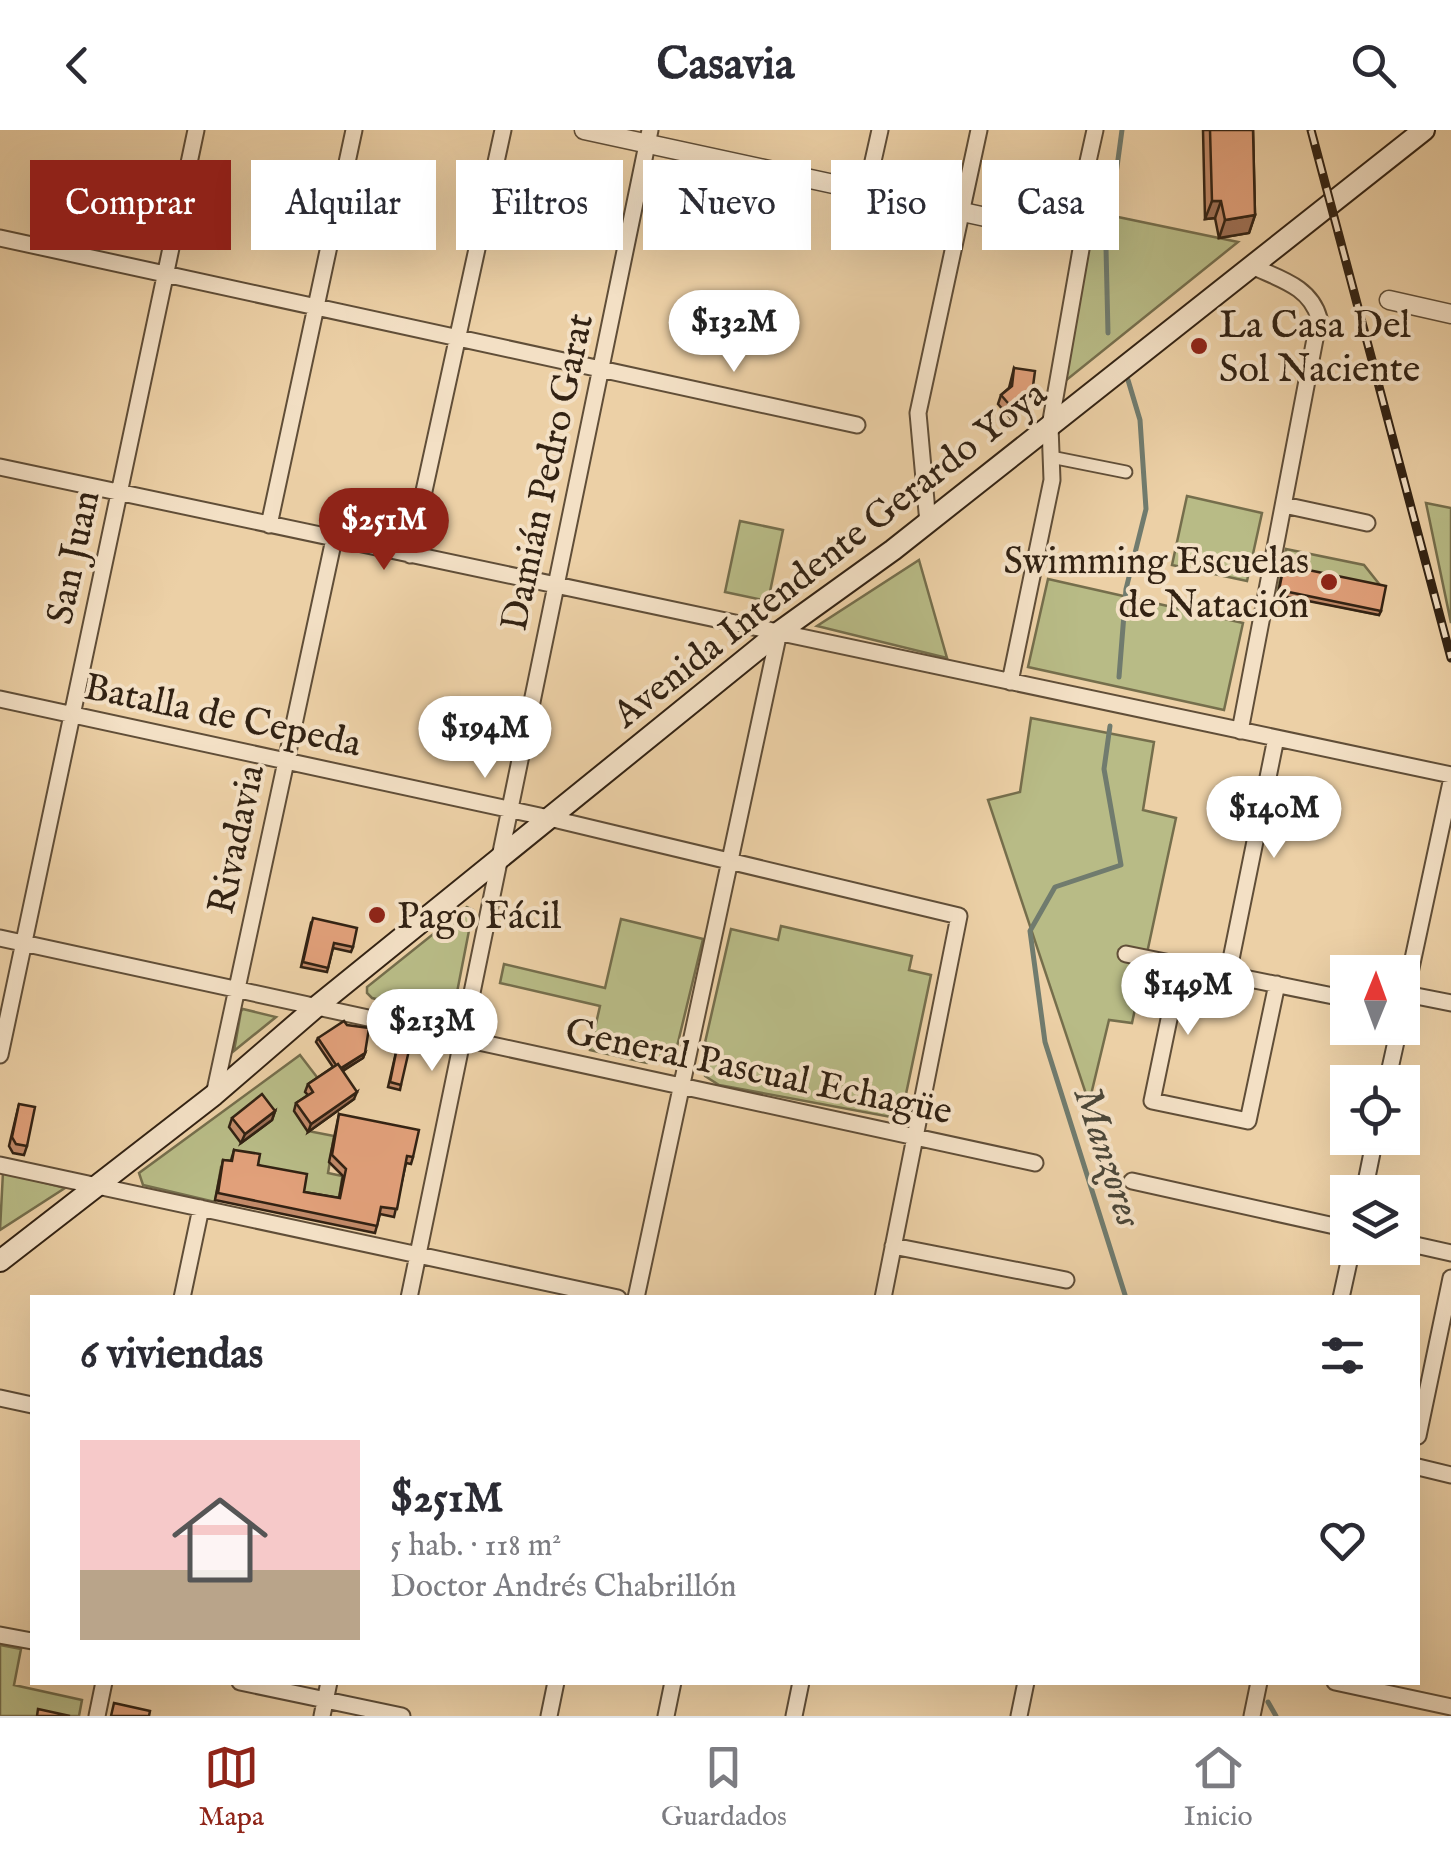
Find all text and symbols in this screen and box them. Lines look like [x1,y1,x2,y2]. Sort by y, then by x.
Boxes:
text: Casavia [657,37,794,94]
icon: back [50,38,105,93]
icon: search [1346,38,1401,93]
chip: Comprar [30,160,231,250]
chip: Alquilar [251,160,436,250]
chip: Filtros [456,160,623,250]
chip: Nuevo [643,160,811,250]
chip: Piso [831,160,962,250]
chip: Casa [982,160,1119,250]
pin: $132M [664,290,804,375]
text: $132M [691,302,777,343]
place label: La Casa Del Sol Naciente [1219,303,1420,395]
street label: Damián Pedro Garat [492,309,606,636]
marker: La Casa Del Sol Naciente [1188,335,1210,357]
street label: Avenida Intendente Gerardo Yoya [603,371,1058,740]
street label: San Juan [37,486,112,629]
pin: $251M [314,488,454,573]
text: $251M [341,500,427,541]
place label: Swimming Escuelas de Natación [1004,539,1309,631]
marker: Swimming Escuelas de Natación [1318,571,1340,593]
street label: Batalla de Cepeda [80,664,366,770]
pin: $194M [415,696,555,781]
text: $194M [440,708,530,749]
street label: Rivadavia [199,760,277,919]
pin: $140M [1204,776,1344,861]
text: $140M [1228,788,1320,829]
place label: Pago Fácil [397,894,562,942]
marker: Pago Fácil [366,904,388,926]
pin: $149M [1118,953,1258,1038]
north arrow [1330,955,1420,1045]
map controls [1330,955,1420,1265]
text: $149M [1143,965,1233,1006]
pin: $213M [362,989,502,1074]
text: $213M [389,1001,475,1042]
street label: General Pascual Echagüe [561,1008,956,1137]
button: locate [1330,1065,1420,1155]
water label: Manzores [1060,1080,1153,1234]
button: layers [1330,1175,1420,1265]
icon: filters [1315,1328,1370,1383]
text: 6 viviendas [80,1329,263,1382]
text: $251M [390,1473,503,1526]
icon: home [160,1480,280,1600]
icon: heart [1315,1513,1370,1568]
text: 5 hab. · 118 m² [390,1526,561,1567]
text: Doctor Andrés Chabrillón [390,1567,736,1608]
tab: Mapa [198,1740,264,1835]
tab: Guardados [661,1740,787,1835]
tab: Inicio [1184,1740,1253,1835]

